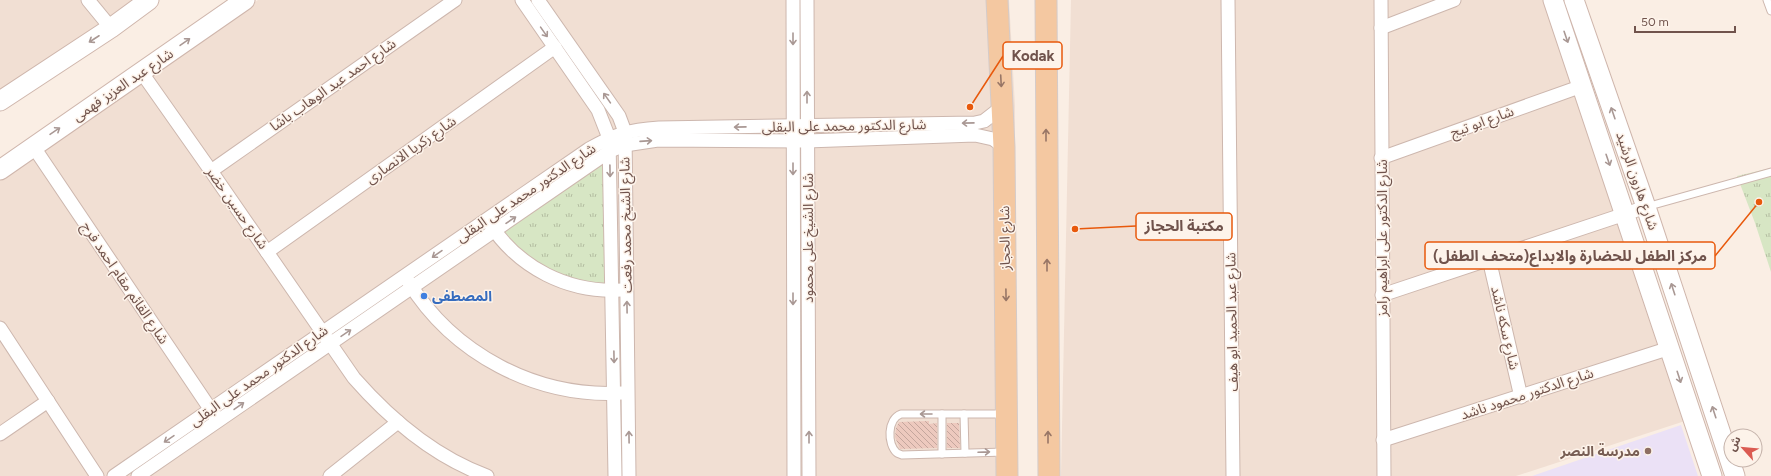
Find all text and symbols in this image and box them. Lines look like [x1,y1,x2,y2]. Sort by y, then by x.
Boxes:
scale bar [1635,8,1735,34]
text: 50 m [1641,15,1669,29]
one-way arrow [540,26,548,37]
one-way arrow [1563,30,1570,43]
one-way arrow [789,32,797,45]
one-way arrow [89,34,100,43]
street label: شارع احمد عبد الوهاب باشا [267,35,400,137]
one-way arrow [180,38,191,46]
callout: Kodak [1003,42,1062,69]
street label: شارع عبد العزيز فهمى [69,45,178,127]
text: Kodak [1011,47,1055,65]
one-way arrow [997,74,1005,87]
one-way arrow [803,91,811,104]
one-way arrow [603,93,611,104]
street label: شارع ابو تيج [1448,103,1517,143]
one-way arrow [1609,107,1617,119]
street label: شارع زكريا الانصارى [363,113,461,189]
street label: شارع الدكتور محمد على البقلى [761,116,927,138]
one-way arrow [962,119,975,127]
one-way arrow [734,123,747,131]
one-way arrow [49,127,60,135]
one-way arrow [1042,129,1050,142]
street label: شارع هارون الرشيد [1610,130,1662,233]
one-way arrow [639,138,652,145]
street label: شارع الدكتور محمد على البقلى [453,140,600,248]
one-way arrow [1604,154,1612,166]
street label: شارع الشيخ محمد رفعت [616,157,638,293]
street label: شارع الدكتور على ابراهيم رامز [1374,159,1393,318]
one-way arrow [789,162,797,175]
street label: شارع حسين خضر [200,163,272,254]
one-way arrow [606,164,614,177]
street label: شارع الشيخ على محمود [800,173,819,303]
street label: شارع الحجاز [996,205,1016,272]
callout: مكتبة الحجاز [1136,213,1232,240]
one-way arrow [505,215,517,223]
text: مكتبة الحجاز [1143,217,1224,235]
street label: شارع القائم مقام احمد فرج [76,219,172,348]
callout: مركز الطفل للحضارة والابداع(متحف الطفل) [1425,242,1715,269]
text: مركز الطفل للحضارة والابداع(متحف الطفل) [1433,247,1707,267]
one-way arrow [432,250,443,258]
street label: شارع عبد الحميد ابو هيف [1222,252,1244,392]
one-way arrow [1043,259,1051,272]
one-way arrow [1669,283,1676,296]
street label: شارع سكه ناشد [1485,285,1523,372]
place label: المصطفى [432,288,492,305]
one-way arrow [1002,288,1010,301]
marker: المصطفى [419,291,429,301]
one-way arrow [789,292,797,305]
one-way arrow [623,301,631,314]
street label: شارع الدكتور محمد على البقلى [187,322,333,432]
one-way arrow [340,329,351,337]
one-way arrow [610,350,617,363]
street label: شارع الدكتور محمود ناشد [1458,364,1596,425]
one-way arrow [1676,370,1683,383]
one-way arrow [233,402,244,410]
one-way arrow [1710,406,1717,419]
one-way arrow [920,410,933,418]
north arrow [1723,428,1763,468]
one-way arrow [625,431,633,444]
one-way arrow [805,431,813,444]
one-way arrow [1044,431,1052,444]
text: ش [1725,434,1744,453]
one-way arrow [163,435,174,443]
place label: مدرسة النصر [1559,443,1640,460]
marker: مدرسة النصر [1643,446,1653,456]
one-way arrow [977,448,990,456]

